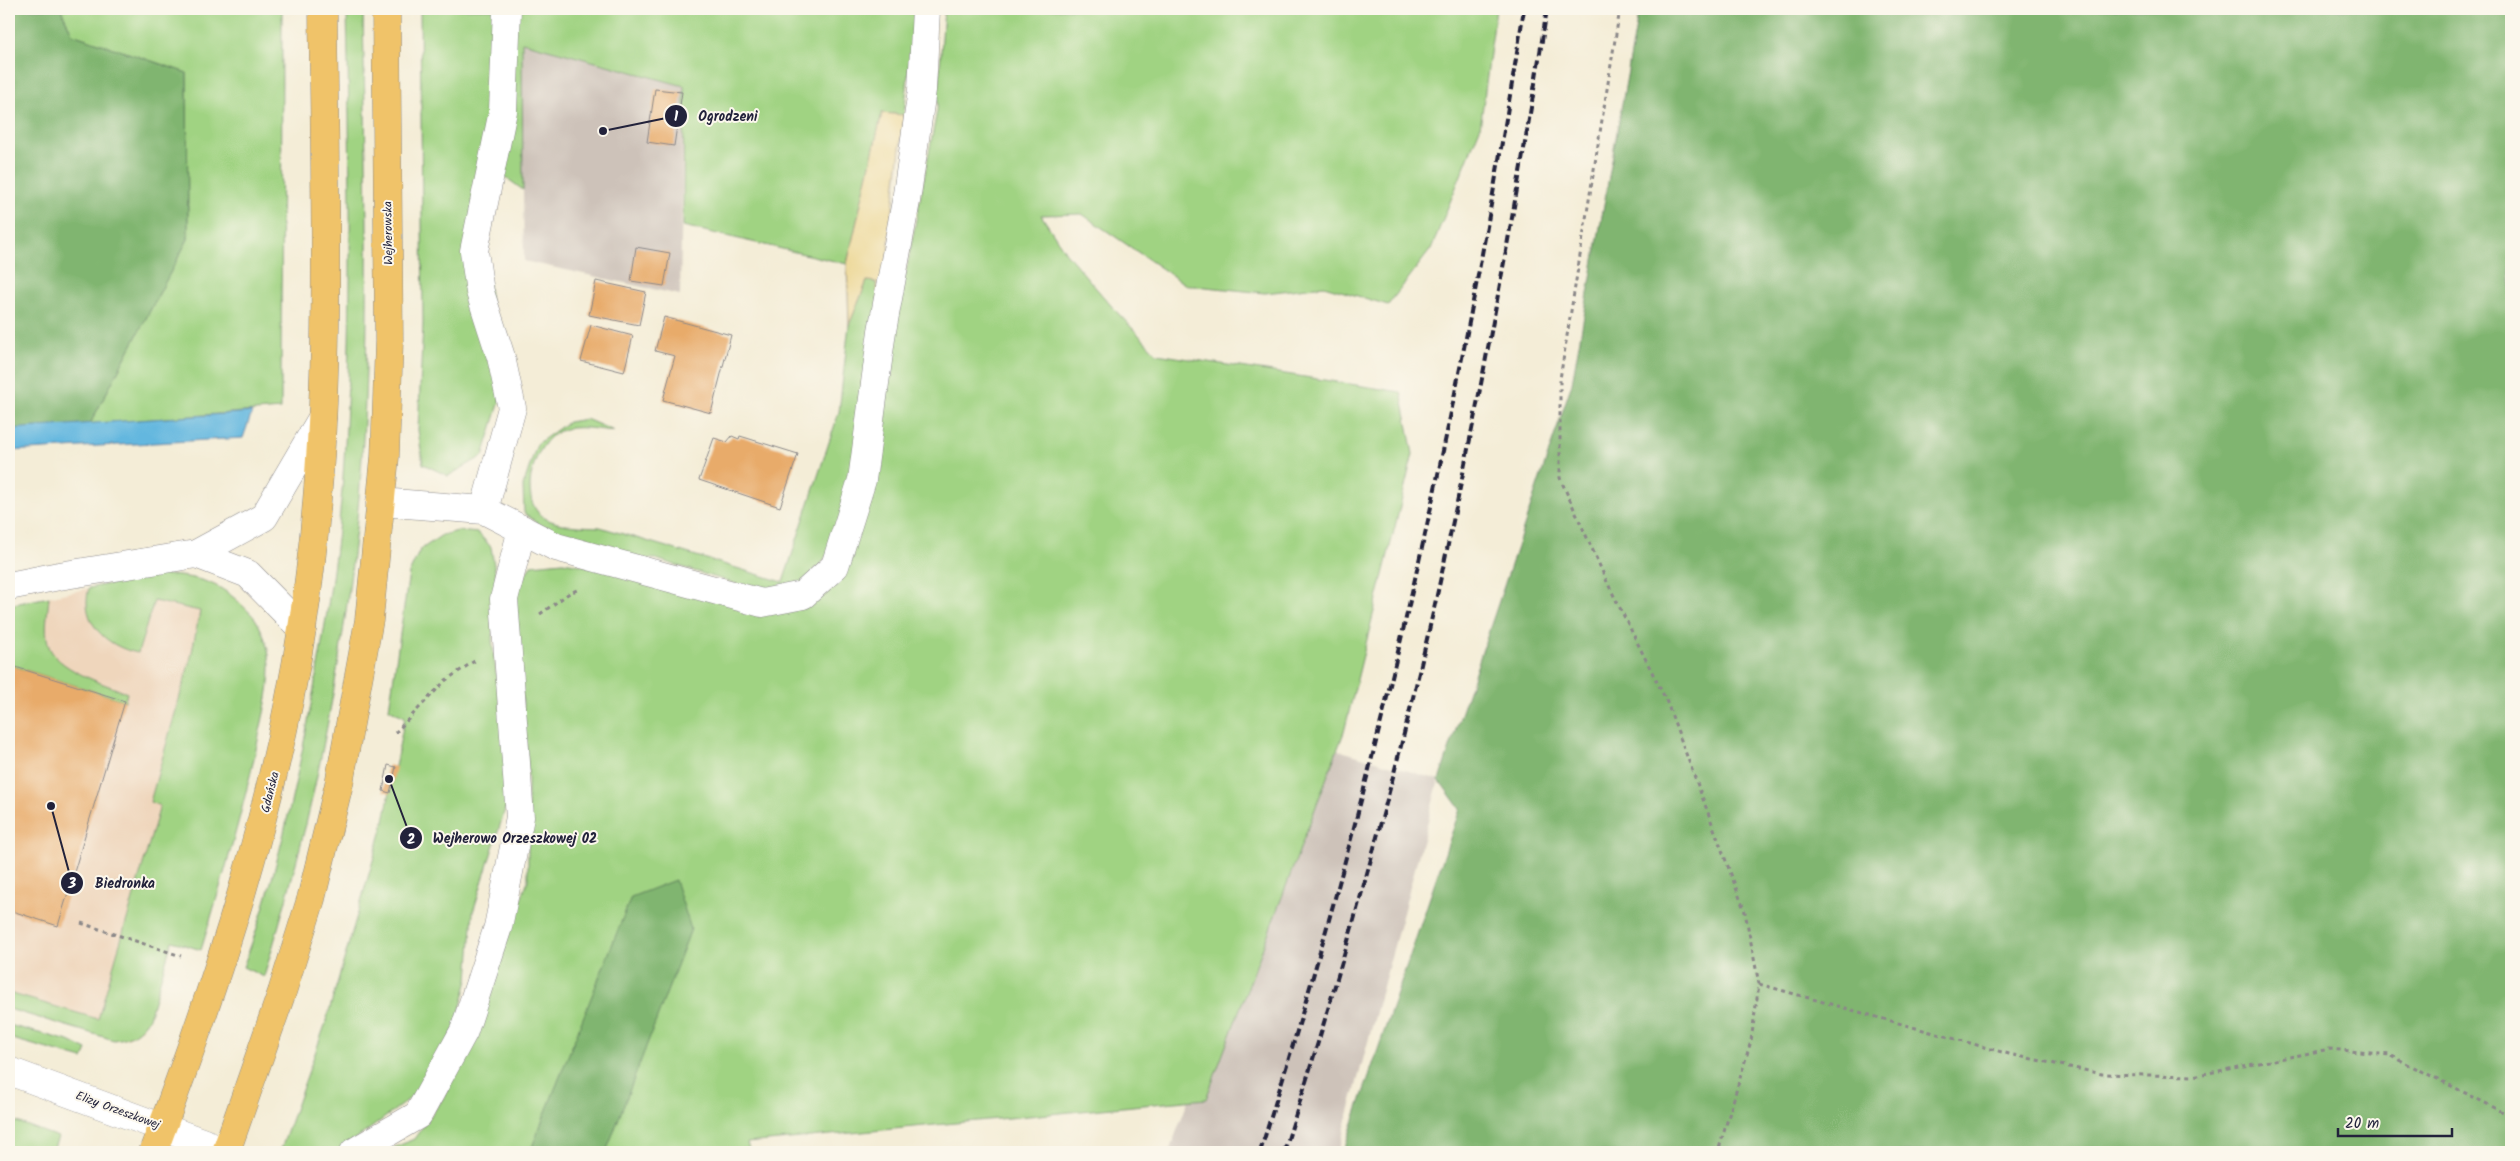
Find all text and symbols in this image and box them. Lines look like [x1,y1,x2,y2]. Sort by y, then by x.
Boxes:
callout: Ogrodzeni [663,102,767,131]
text: 1 [674,105,679,129]
text: Ogrodzeni [698,106,758,128]
street label: Wejherowska [378,201,399,265]
street label: Gdańska [256,769,285,815]
callout: Wejherowo Orzeszkowej 02 [398,824,607,853]
text: 2 [407,828,416,852]
text: Wejherowo Orzeszkowej 02 [433,828,597,850]
callout: Biedronka [60,869,165,898]
text: 3 [67,872,76,896]
text: Biedronka [95,873,155,895]
street label: Elizy Orzeszkowej [73,1086,164,1135]
scale bar [2338,1106,2451,1138]
text: 20 m [2345,1112,2379,1136]

